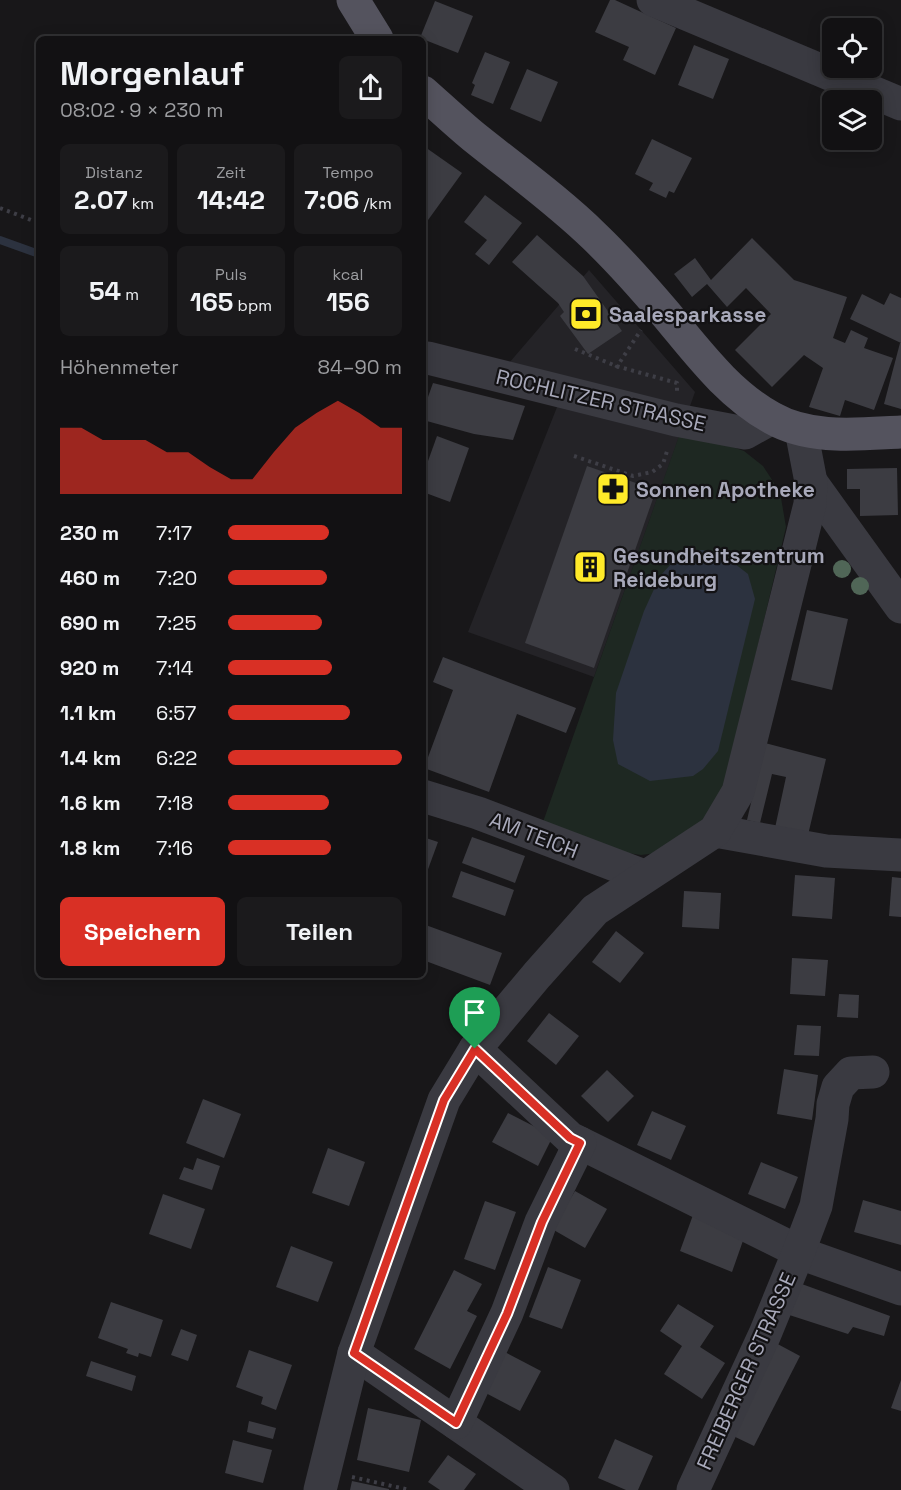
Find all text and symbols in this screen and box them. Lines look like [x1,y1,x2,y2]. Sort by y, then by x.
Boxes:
map controls [822,18,882,150]
button: locate [822,18,882,78]
text: Morgenlauf [60,53,244,95]
button: share [339,56,402,119]
button: layers [822,90,882,150]
text: 08:02 · 9 × 230 m [60,97,223,123]
text: Distanz [85,162,143,183]
text: Zeit [216,162,246,183]
text: Tempo [322,162,374,183]
text: 2.07 [74,183,128,217]
text: 14:42 [197,183,265,217]
text: 7:06 [304,183,359,217]
text: km [128,193,154,214]
text: /km [359,193,392,214]
text: Puls [215,264,247,285]
text: kcal [333,264,363,285]
text: 54 [89,274,121,308]
text: m [121,284,139,305]
text: 165 [190,285,233,319]
text: 156 [326,285,370,319]
text: bpm [233,295,272,316]
bank icon: Saalesparkasse [568,296,604,332]
place label: Saalesparkasse [609,301,766,328]
text: Höhenmeter [60,354,179,380]
text: 84–90 m [318,354,402,380]
street label: ROCHLITZER STRASSE [493,363,709,437]
pharmacy icon: Sonnen Apotheke [595,471,631,507]
place label: Sonnen Apotheke [636,476,815,503]
text: 230 m [60,520,119,546]
text: 7:17 [156,520,192,546]
place label: Gesundheitszentrum Reideburg [613,542,825,593]
building icon: Gesundheitszentrum Reideburg [572,549,608,585]
text: 460 m [60,565,120,591]
text: 7:20 [156,565,197,591]
text: 690 m [60,610,120,636]
text: 7:25 [156,610,196,636]
text: 920 m [60,655,119,681]
text: 7:14 [156,655,193,681]
text: 1.1 km [60,700,116,726]
text: 6:57 [156,700,196,726]
text: 1.4 km [60,745,121,771]
text: 6:22 [156,745,197,771]
text: 1.6 km [60,790,121,816]
text: 7:18 [156,790,193,816]
street label: AM TEICH [486,806,582,864]
text: 1.8 km [60,835,120,861]
text: 7:16 [156,835,193,861]
button: Speichern [60,897,225,966]
button: Teilen [237,897,402,966]
pin [449,987,500,1049]
icon: arrive [458,996,491,1029]
street label: FREIBERGER STRASSE [690,1268,802,1474]

